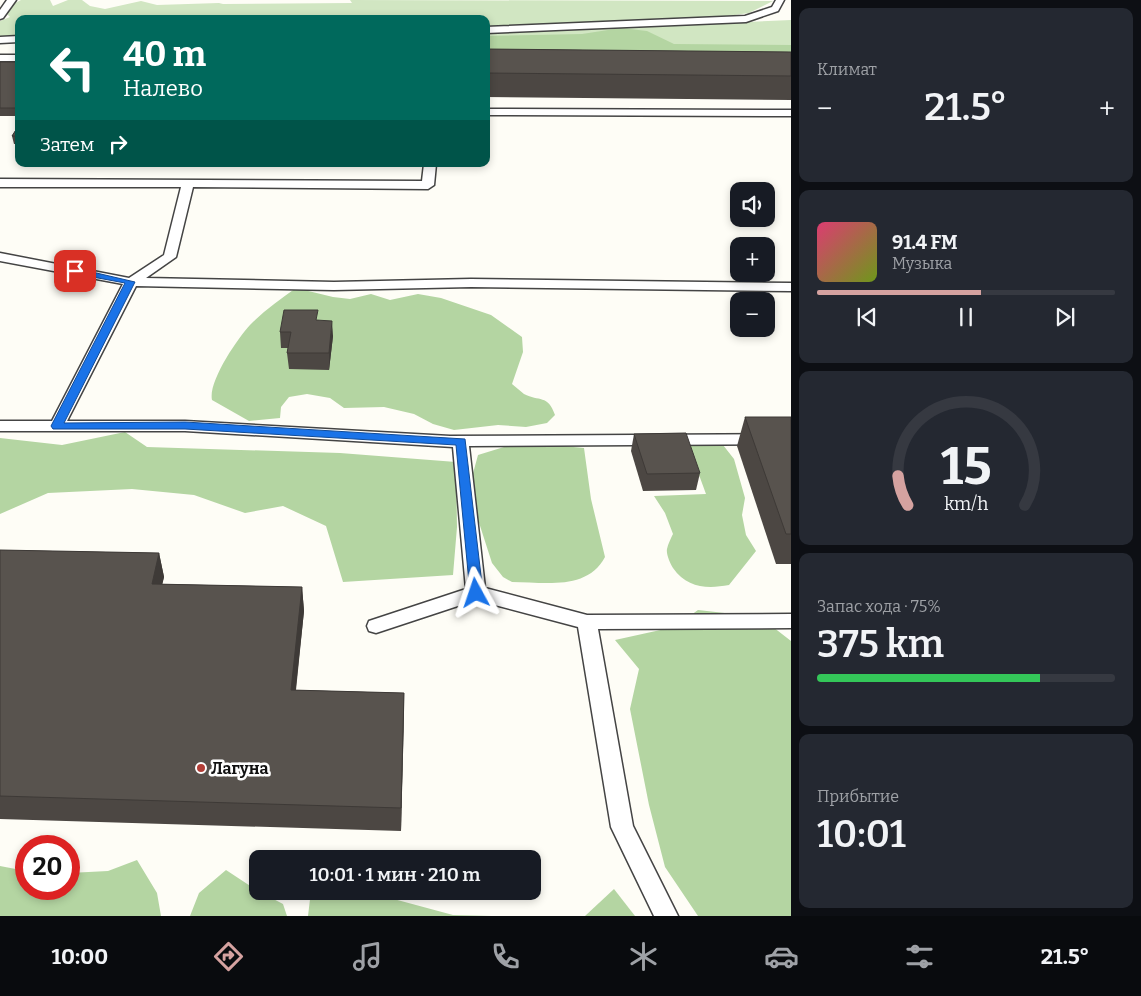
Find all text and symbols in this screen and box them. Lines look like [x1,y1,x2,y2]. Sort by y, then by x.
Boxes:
text: 40 m [123,33,206,75]
icon: left [40,35,105,100]
text: Климат [817,60,877,79]
text: Налево [123,75,203,102]
text: 21.5° [924,84,1007,130]
text: − [817,92,832,125]
text: + [1099,92,1115,125]
icon: right [104,130,132,158]
text: Затем [40,133,94,156]
map controls [730,182,775,337]
button: sound [730,182,775,227]
text: 91.4 FM [892,231,958,254]
button: + [730,237,775,282]
pin [54,250,96,292]
text: Музыка [892,254,952,273]
icon: arrive [61,257,89,285]
button: − [730,292,775,337]
icon: previous [853,303,881,331]
icon: pause [952,303,980,331]
icon: next [1051,303,1079,331]
text: 15 [941,435,991,498]
text: km/h [944,493,988,515]
position arrow [449,566,501,618]
text: Запас хода · 75% [817,597,941,616]
text: 375 km [817,621,944,667]
place label: Лагуна [211,759,268,778]
marker: Лагуна [195,762,207,774]
text: Прибытие [817,787,899,806]
text: 10:01 [817,811,906,857]
speed limit sign: 20 [15,835,80,900]
text: 10:01 · 1 мин · 210 m [310,863,480,886]
icon: directions [211,939,246,974]
icon: music [350,939,385,974]
icon: phone [488,939,523,974]
icon: climate [626,939,661,974]
icon: car [764,939,799,974]
icon: filters [902,939,937,974]
text: 10:00 [52,943,108,970]
text: 21.5° [1041,943,1089,970]

